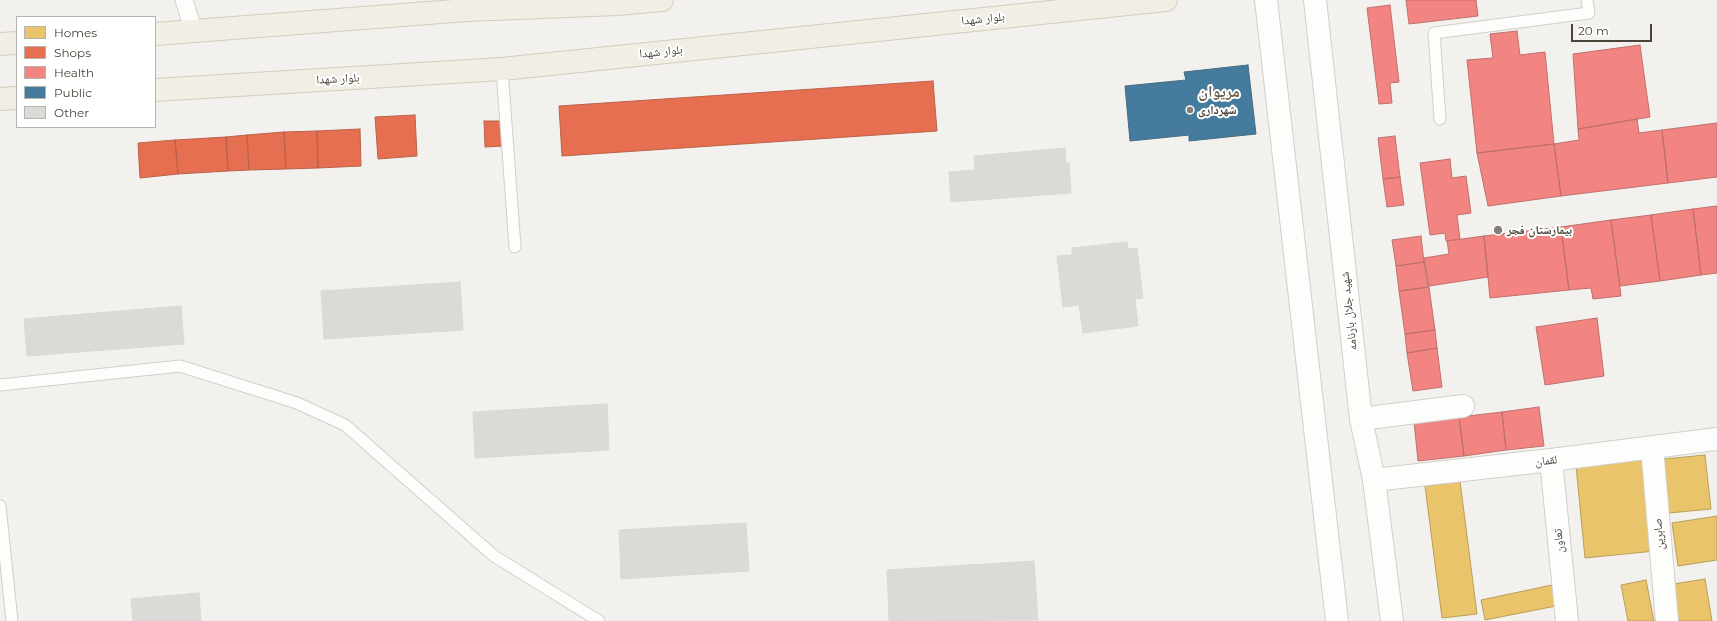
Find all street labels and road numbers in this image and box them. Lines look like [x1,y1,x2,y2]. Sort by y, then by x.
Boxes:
street label: بلوار شهدا [961,10,1005,28]
street label: بلوار شهدا [639,43,683,61]
street label: بلوار شهدا [316,71,360,87]
street label: شهید جلال بارنامه [1338,271,1360,351]
street label: لقمان [1534,453,1558,469]
street label: صابرین [1650,518,1668,550]
street label: تعاون [1551,528,1567,554]

